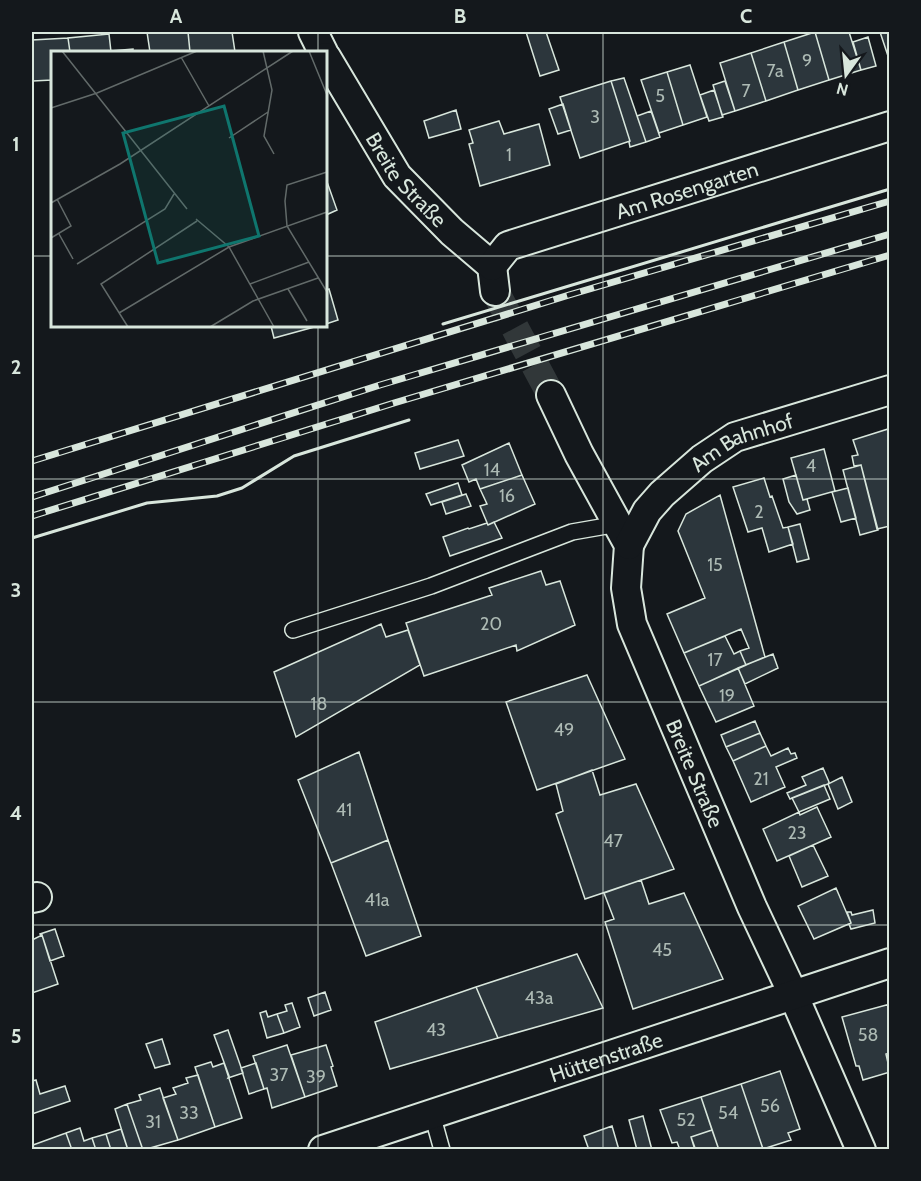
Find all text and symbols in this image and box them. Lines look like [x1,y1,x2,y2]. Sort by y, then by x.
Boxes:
text: A [170,4,183,28]
text: B [454,4,466,28]
text: C [740,4,752,28]
north arrow [816,45,876,105]
house number: 9 [802,50,812,72]
inset map [51,51,327,327]
house number: 7a [766,60,784,82]
text: N [834,78,850,100]
house number: 7 [741,80,751,102]
house number: 5 [655,85,665,107]
house number: 3 [590,106,600,128]
street label: Breite Straße [361,127,452,232]
text: 1 [12,132,20,156]
house number: 1 [506,144,512,166]
street label: Am Rosengarten [612,156,761,224]
text: 2 [11,355,21,379]
street label: Am Bahnhof [685,408,796,476]
house number: 4 [806,455,816,477]
house number: 14 [484,459,500,481]
house number: 16 [499,485,515,507]
house number: 2 [754,501,764,523]
house number: 15 [707,554,723,576]
text: 3 [11,578,21,602]
house number: 20 [480,613,502,635]
house number: 17 [708,649,722,671]
house number: 19 [719,685,735,707]
house number: 18 [311,693,327,715]
street label: Breite Straße [661,716,729,831]
house number: 49 [554,719,574,741]
house number: 21 [753,768,769,790]
house number: 41 [336,799,352,821]
text: 4 [10,801,22,825]
house number: 23 [787,822,807,844]
house number: 47 [603,830,623,852]
house number: 41a [365,889,390,911]
house number: 45 [652,939,672,961]
house number: 43a [525,987,554,1009]
house number: 43 [426,1019,446,1041]
text: 5 [11,1024,21,1048]
house number: 58 [858,1024,878,1046]
street label: Hüttenstraße [546,1026,666,1087]
house number: 37 [270,1064,288,1086]
house number: 39 [306,1066,326,1088]
house number: 56 [760,1095,780,1117]
house number: 33 [179,1102,199,1124]
house number: 54 [718,1102,738,1124]
house number: 52 [676,1109,696,1131]
house number: 31 [145,1111,161,1133]

